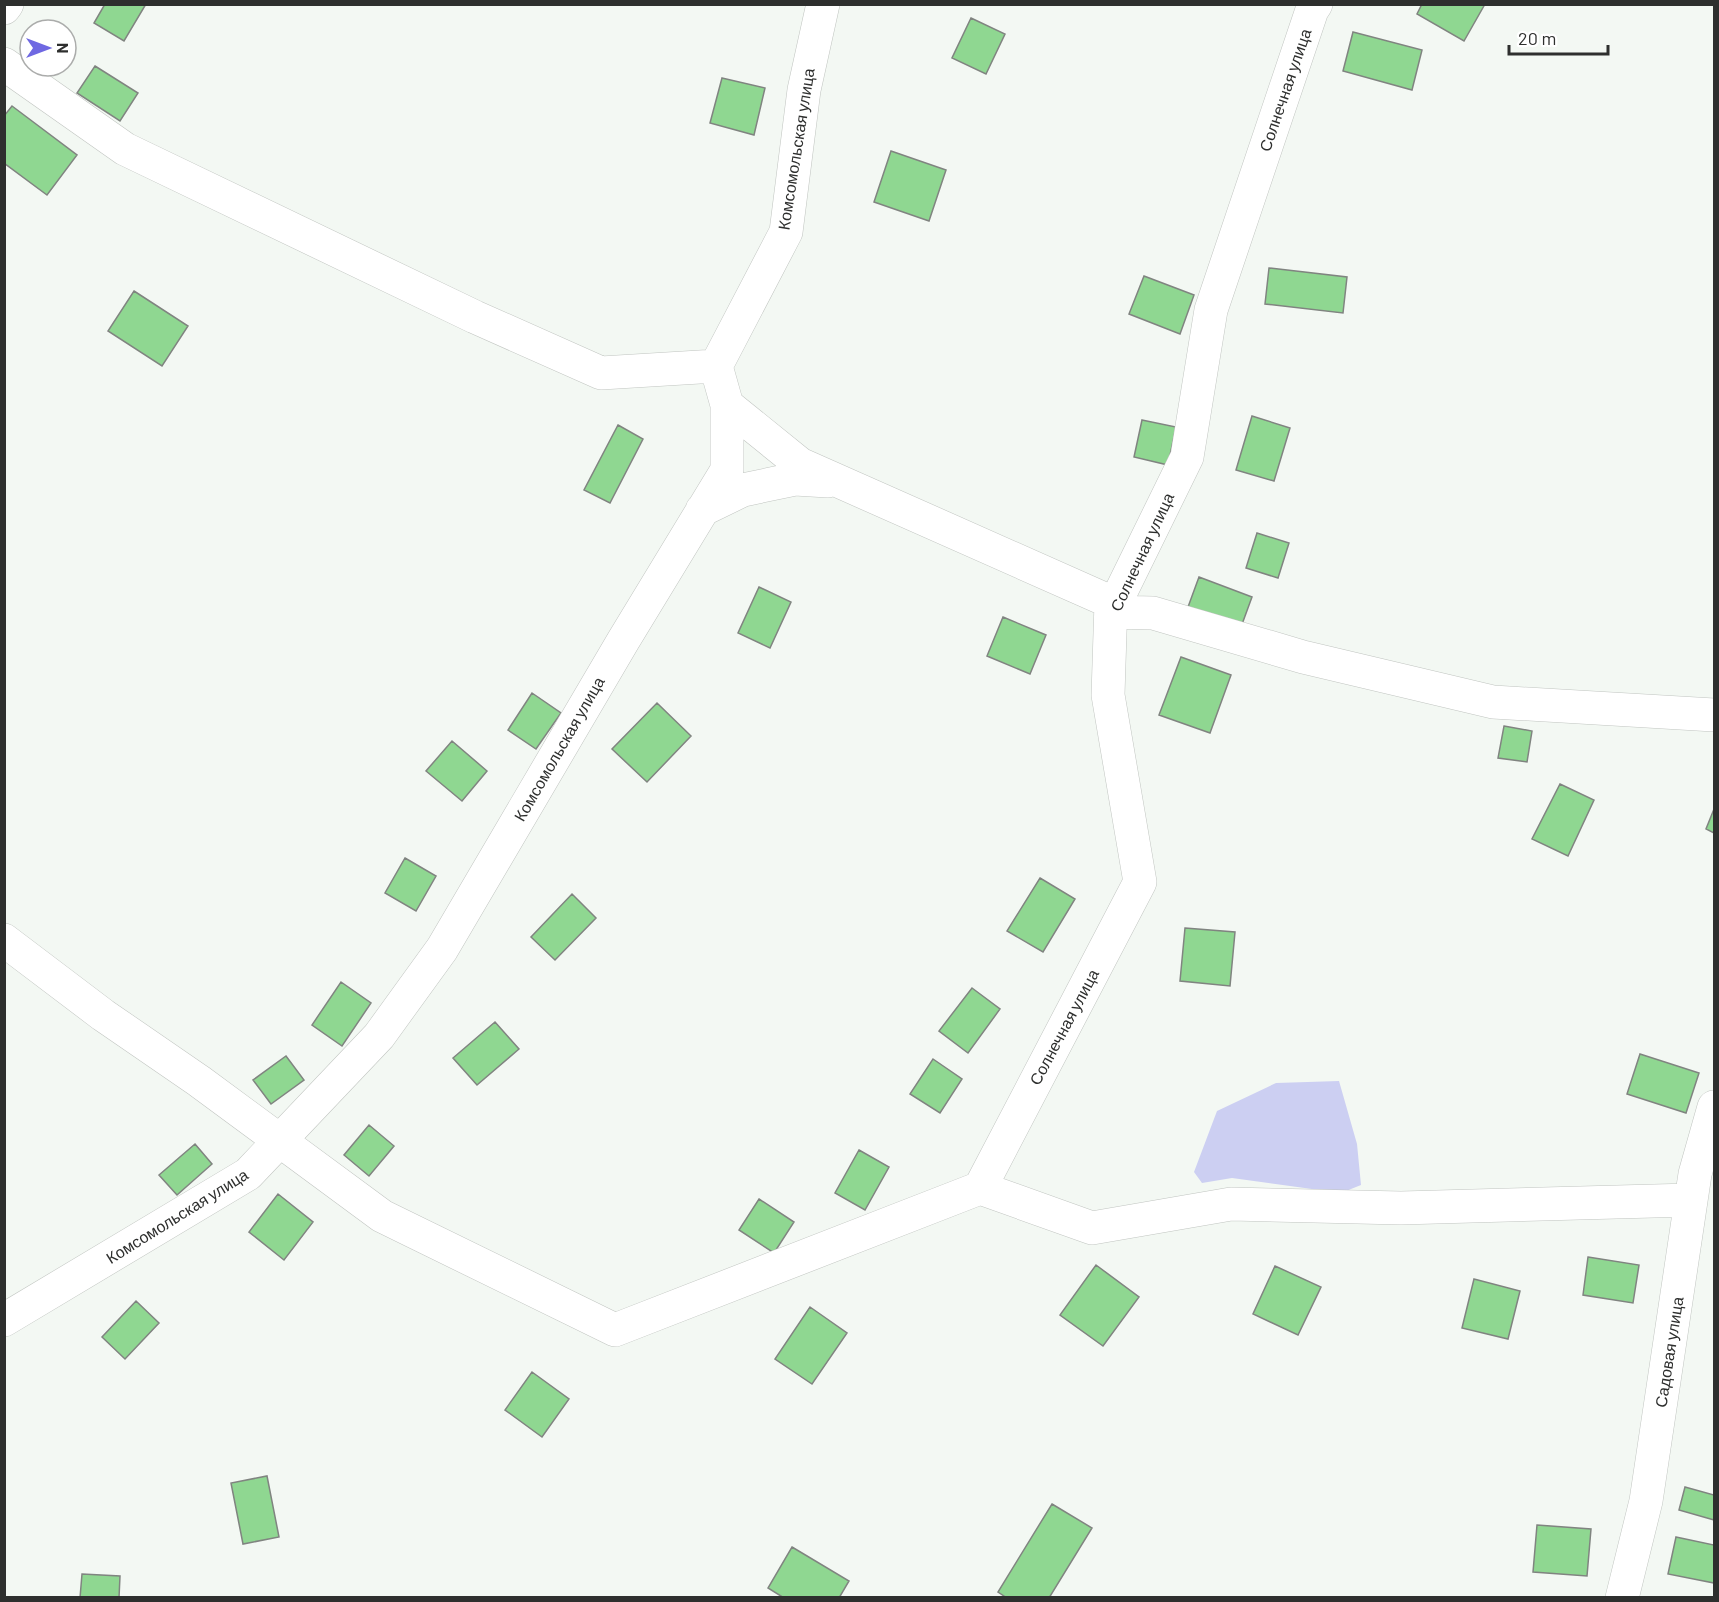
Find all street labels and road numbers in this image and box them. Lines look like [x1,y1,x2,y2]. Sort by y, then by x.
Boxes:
street label: Солнечная улица [1255,26,1314,154]
street label: Комсомольская улица [773,67,818,231]
street label: Солнечная улица [1106,489,1177,614]
street label: Комсомольская улица [509,673,608,824]
street label: Солнечная улица [1025,965,1102,1088]
street label: Комсомольская улица [102,1164,251,1267]
street label: Садовая улица [1650,1295,1687,1409]

